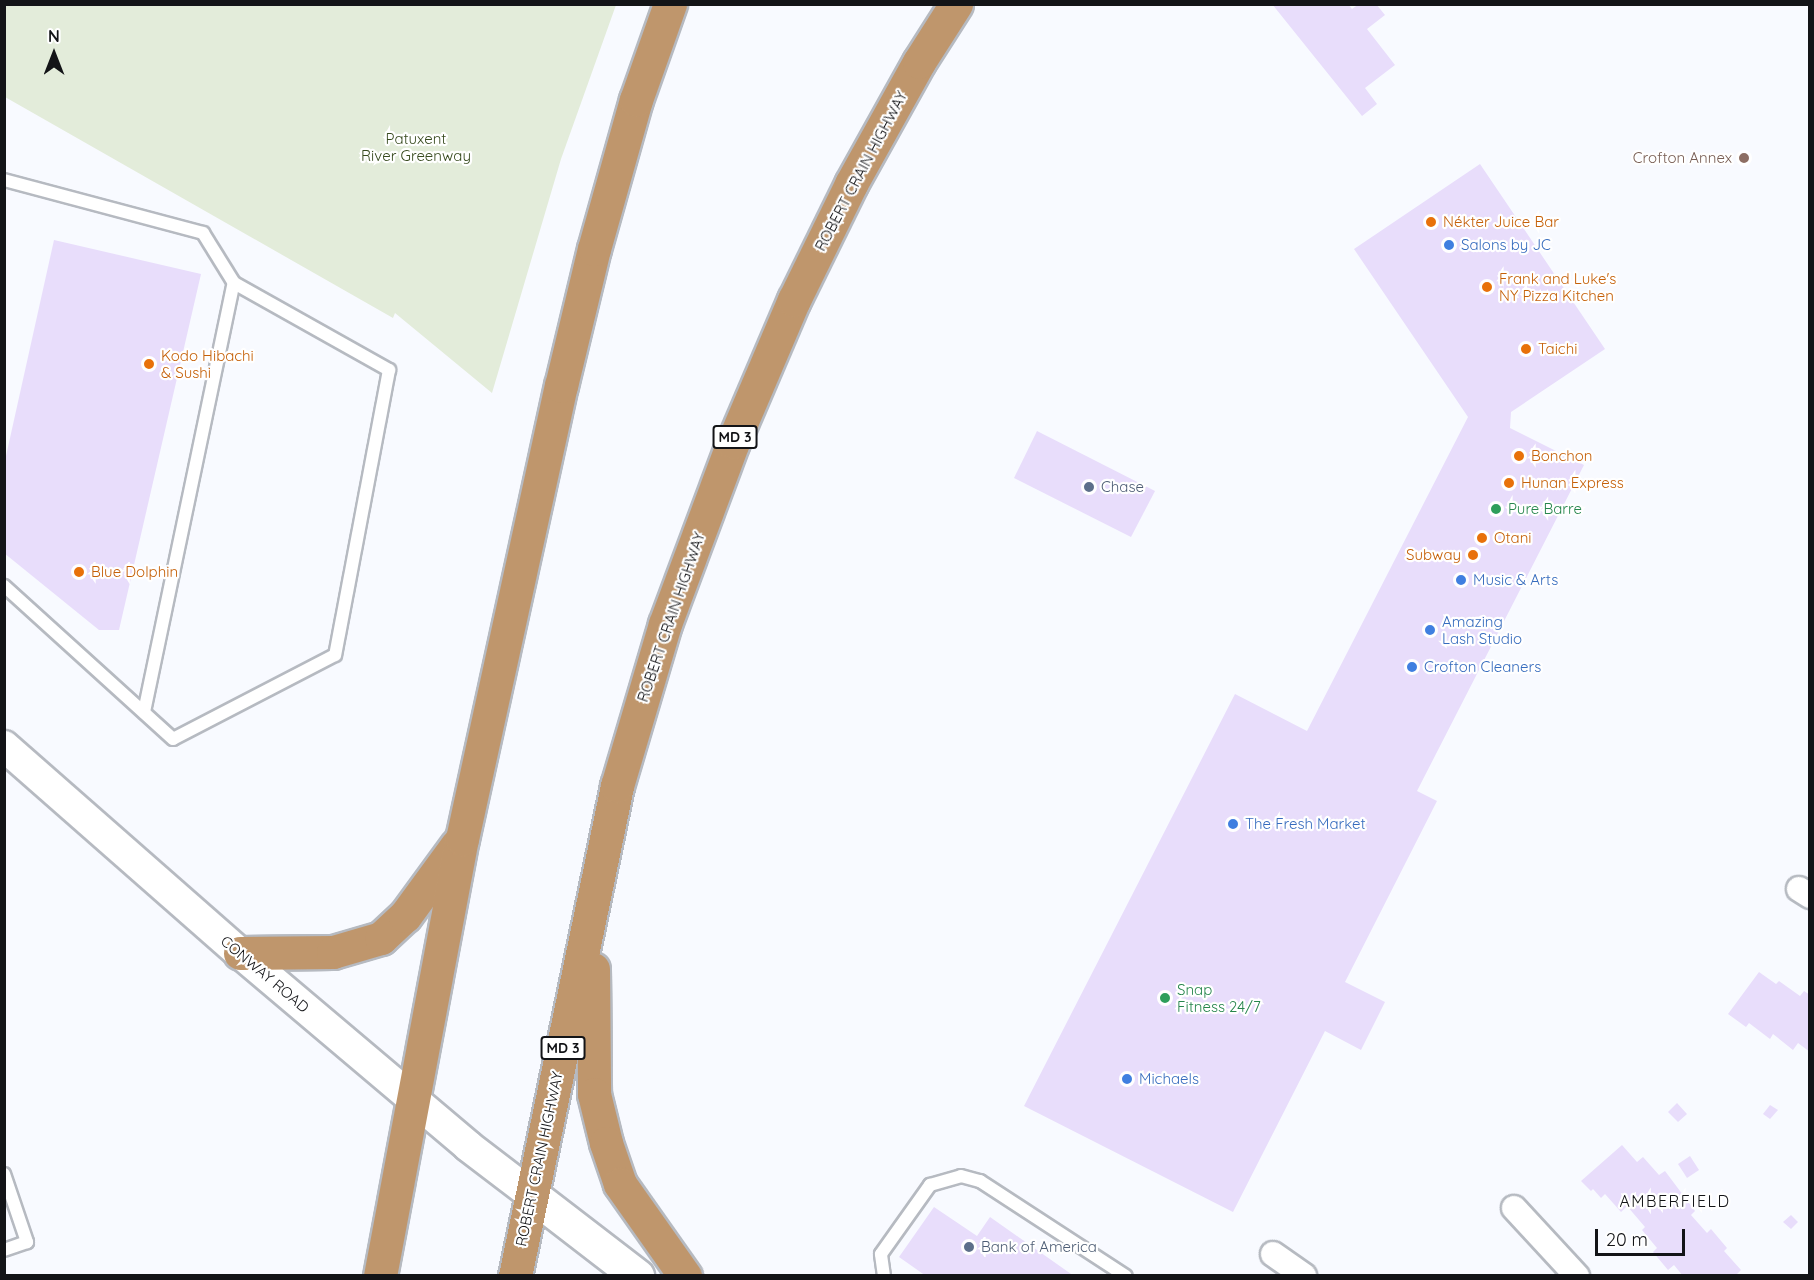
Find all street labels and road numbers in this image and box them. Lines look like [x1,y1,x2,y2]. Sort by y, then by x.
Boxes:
street label: ROBERT CRAIN HIGHWAY [811,88,911,254]
road number: MD 3 [712,426,758,448]
street label: ROBERT CRAIN HIGHWAY [633,530,709,704]
street label: CONWAY ROAD [217,932,313,1016]
road number: MD 3 [540,1037,586,1059]
street label: ROBERT CRAIN HIGHWAY [512,1070,566,1248]

